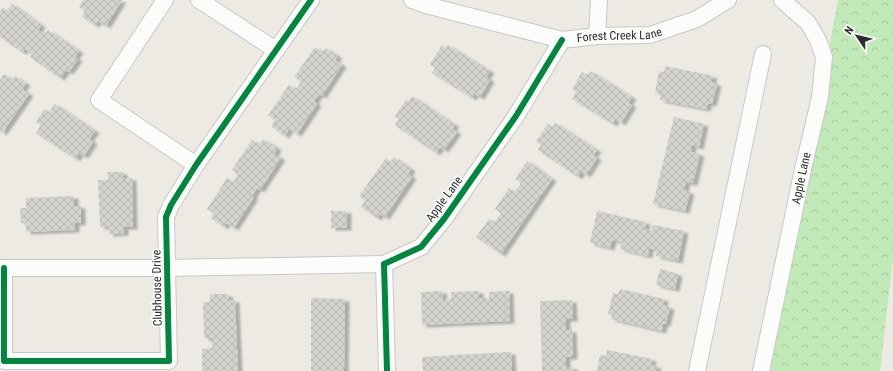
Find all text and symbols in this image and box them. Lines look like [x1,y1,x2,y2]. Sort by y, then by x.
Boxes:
north arrow [837,16,877,56]
street label: Forest Creek Lane [576,24,664,45]
text: N [842,24,857,37]
street label: Apple Lane [789,150,814,205]
street label: Apple Lane [423,173,465,224]
street label: Clubhouse Drive [149,249,165,326]

